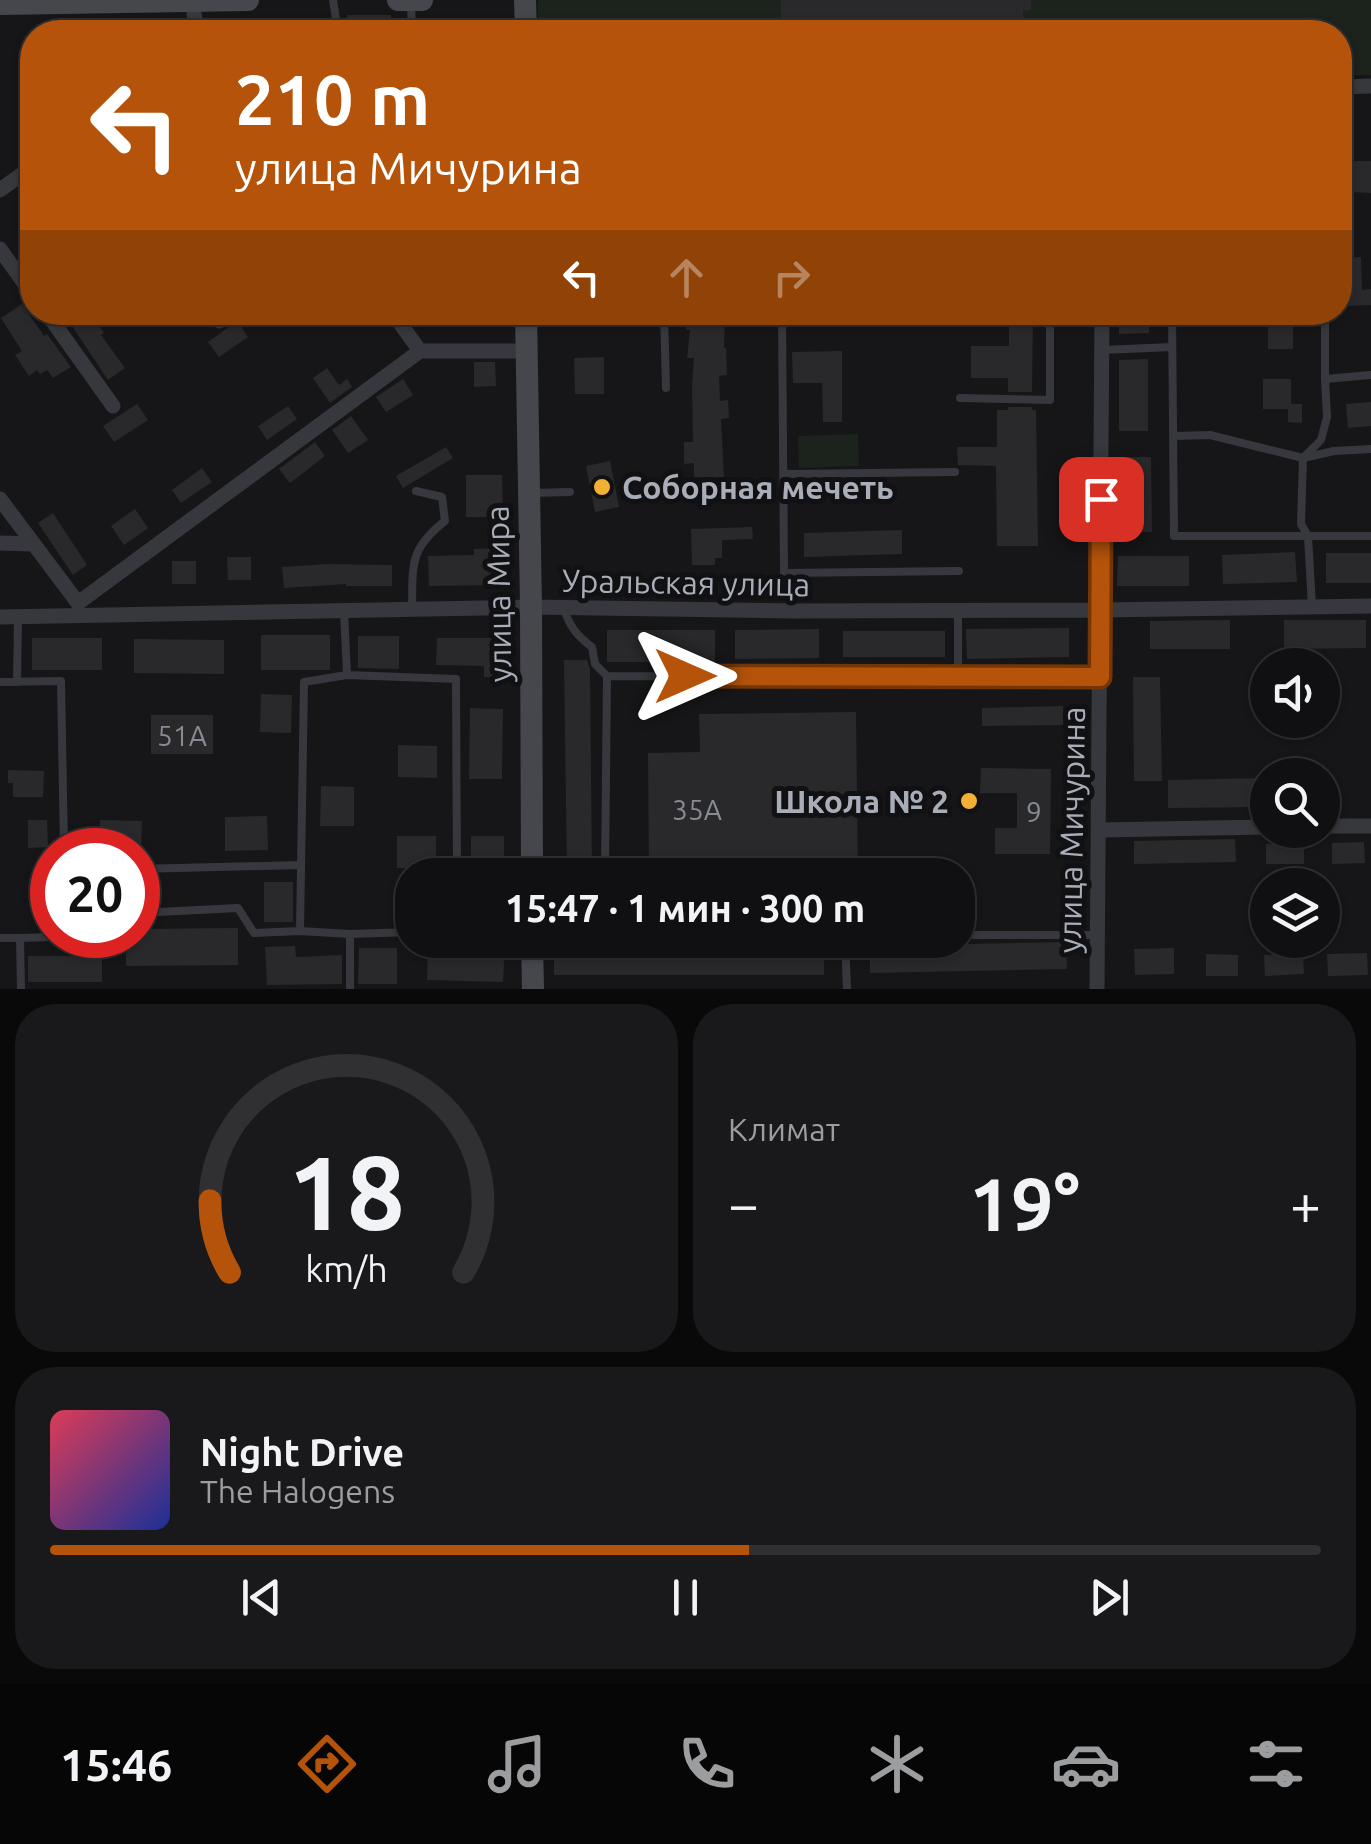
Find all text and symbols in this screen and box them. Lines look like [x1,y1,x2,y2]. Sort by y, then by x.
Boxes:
icon: left [70,60,200,190]
text: 210 m [235,60,430,138]
text: улица Мичурина [235,142,582,193]
icon: left [554,250,609,305]
icon: ahead [659,250,714,305]
icon: right [764,250,819,305]
pin [1059,457,1144,542]
place label: Соборная мечеть [622,469,894,505]
icon: arrive [1074,472,1129,527]
marker: Соборная мечеть [591,476,613,498]
street label: улица Мира [478,505,518,683]
street label: Уральская улица [562,562,810,602]
position arrow [633,624,737,728]
map controls [1250,648,1340,958]
button: sound [1250,648,1340,738]
street label: улица Мичурина [1051,706,1091,954]
house number: 51А [157,720,207,751]
button: search [1250,758,1340,848]
place label: Школа № 2 [774,783,949,819]
marker: Школа № 2 [958,790,980,812]
house number: 35А [672,794,722,825]
house number: 9 [1026,796,1042,827]
speed limit sign: 20 [30,828,160,958]
button: layers [1250,868,1340,958]
text: 15:47 · 1 мин · 300 m [505,887,865,929]
text: Климат [728,1111,840,1147]
text: 18 [288,1133,405,1250]
text: 19° [969,1161,1080,1245]
text: − [728,1173,759,1234]
text: + [1290,1173,1321,1234]
text: km/h [305,1249,388,1289]
text: Night Drive [200,1431,404,1473]
text: The Halogens [200,1473,395,1509]
icon: previous [234,1570,289,1625]
icon: pause [658,1570,713,1625]
icon: next [1082,1570,1137,1625]
icon: directions [292,1729,362,1799]
icon: music [482,1729,552,1799]
icon: phone [672,1729,742,1799]
icon: climate [862,1729,932,1799]
icon: car [1051,1729,1121,1799]
icon: filters [1241,1729,1311,1799]
text: 15:46 [60,1739,172,1790]

